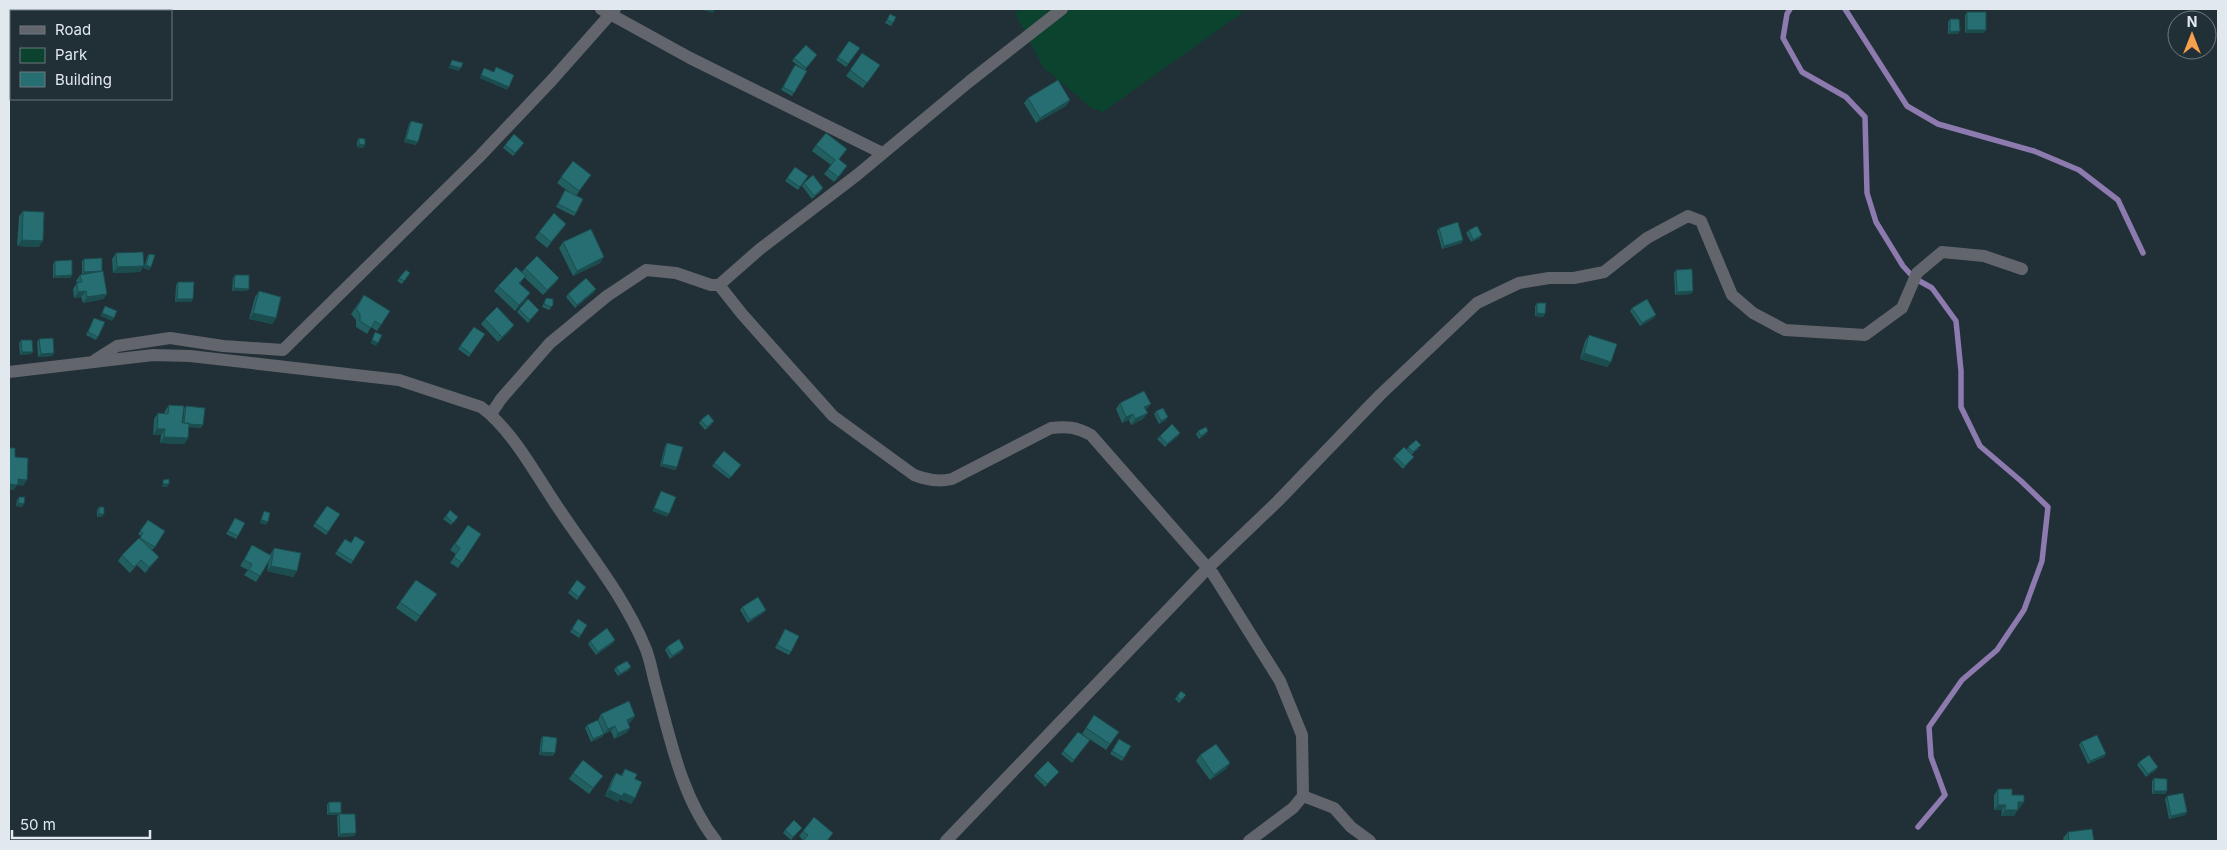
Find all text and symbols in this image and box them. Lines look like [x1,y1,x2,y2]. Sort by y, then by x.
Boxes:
legend [10,10,172,100]
north arrow [2167,10,2217,60]
text: N [2187,13,2197,30]
text: Road [55,20,91,39]
text: Park [55,45,88,64]
text: Building [55,70,112,89]
scale bar [12,808,150,840]
text: 50 m [20,815,56,834]

